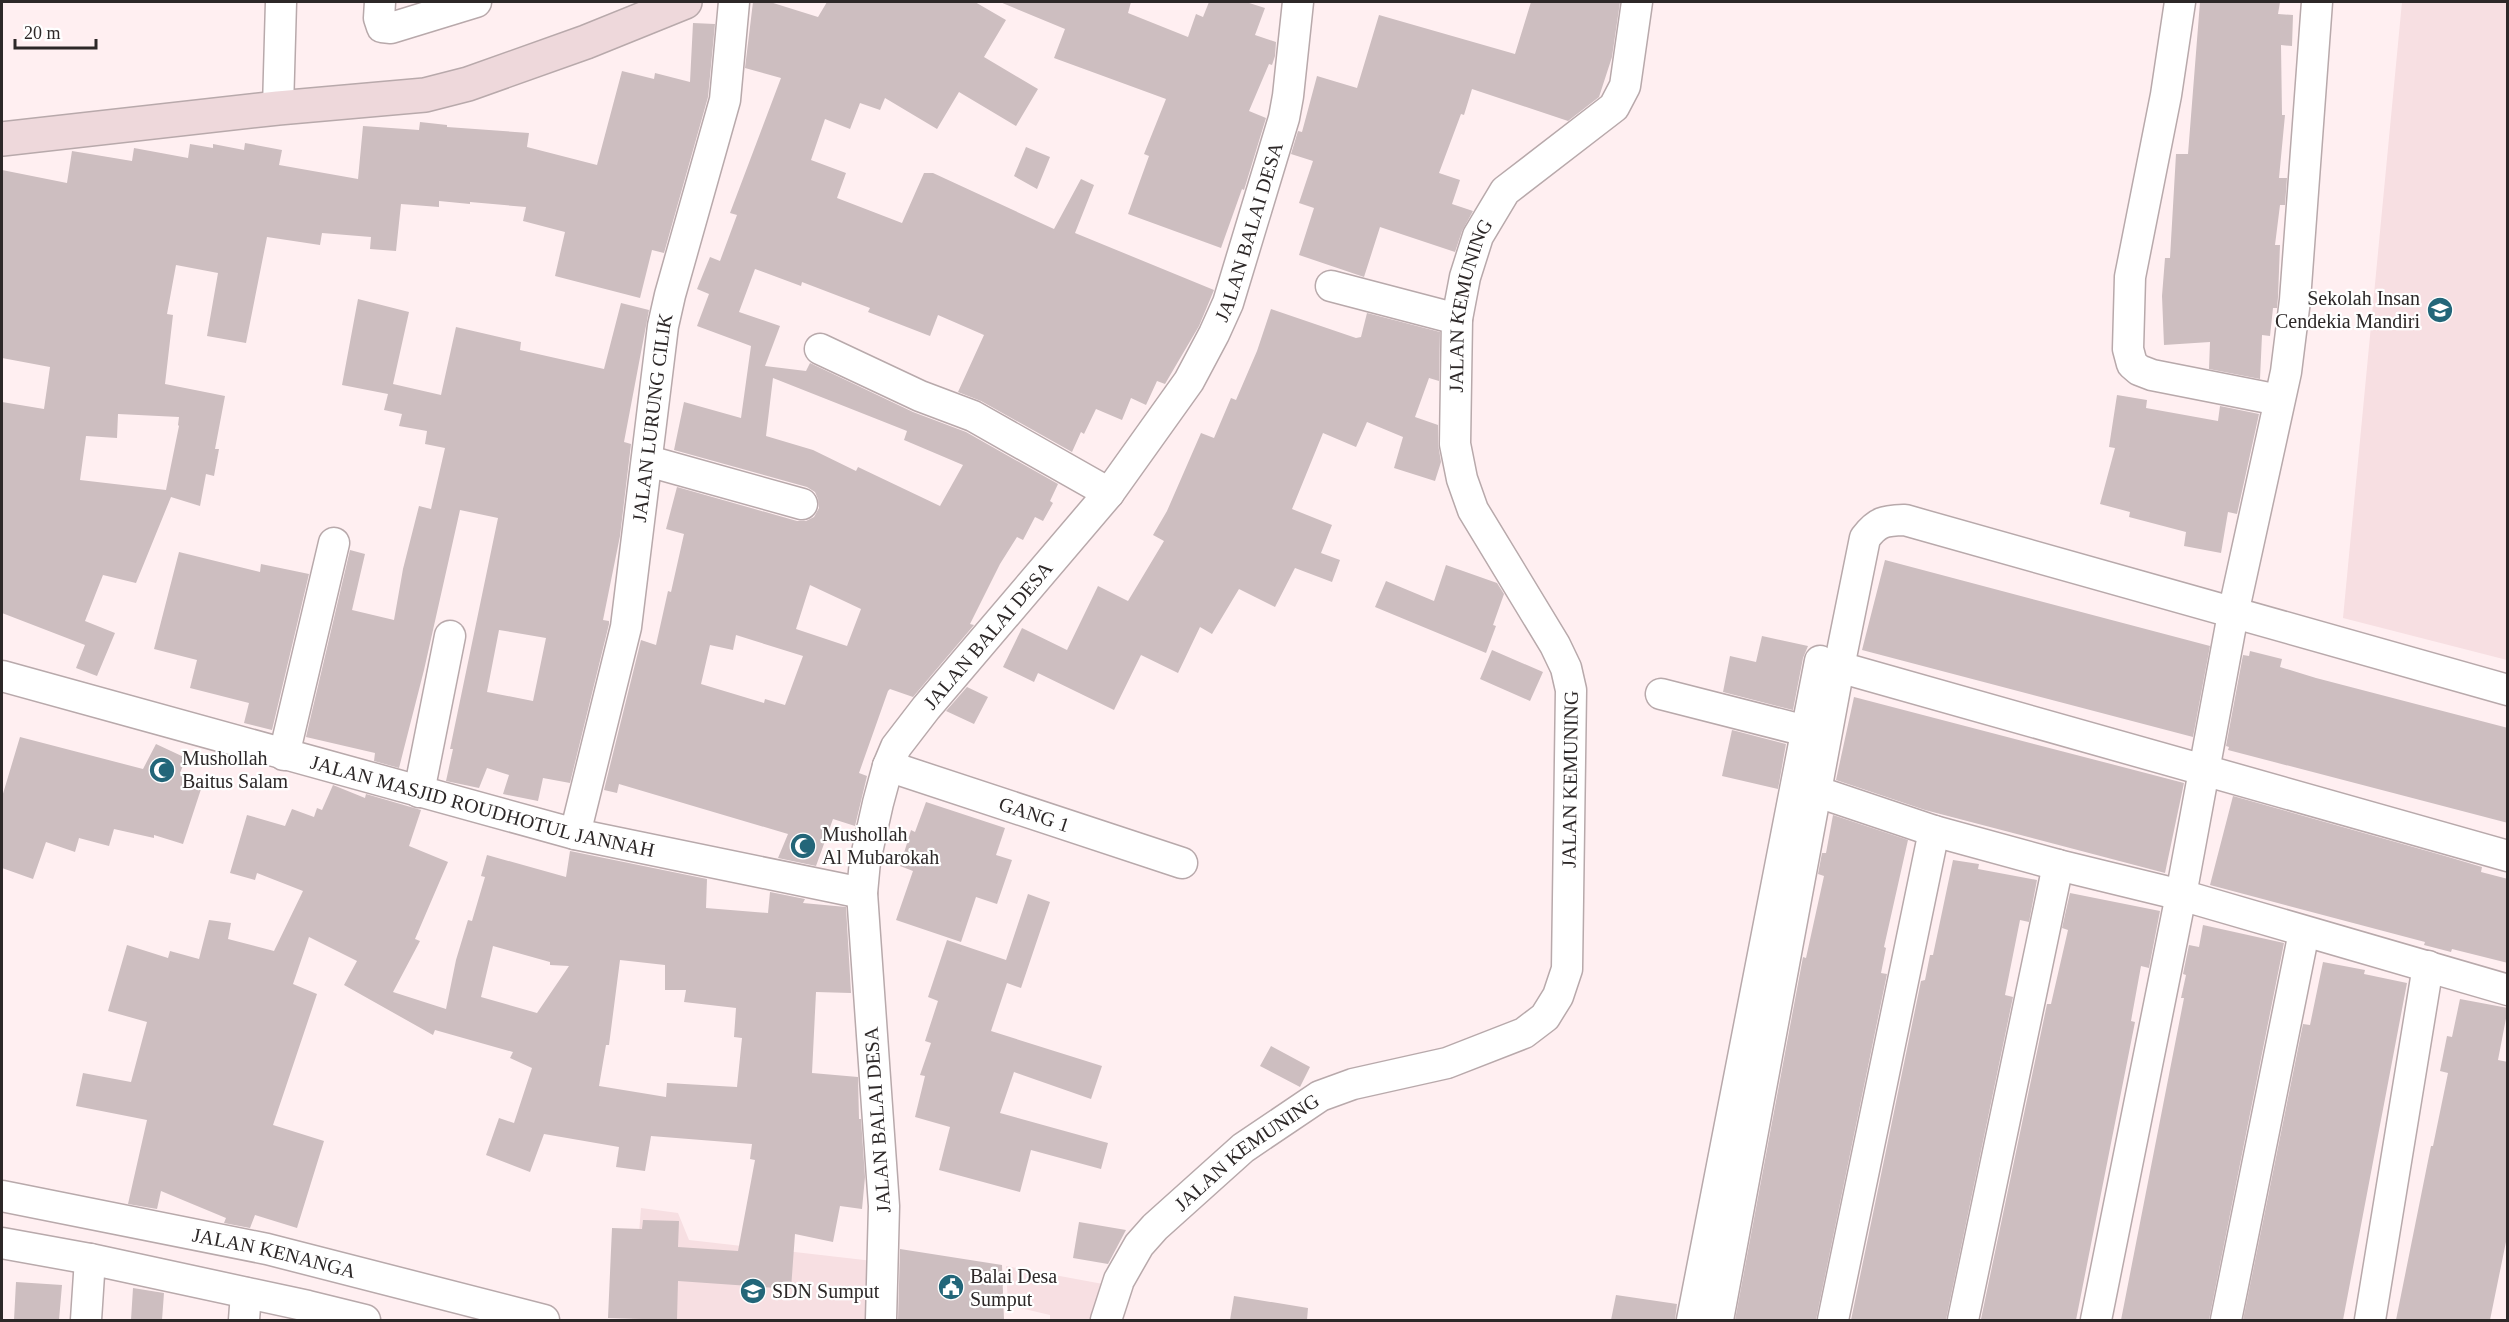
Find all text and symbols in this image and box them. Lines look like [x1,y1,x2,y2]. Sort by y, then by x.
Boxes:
scale bar [15,12,96,50]
text: 20 m [24,23,61,43]
street label: JALAN BALAI DESA [1210,139,1287,325]
street label: JALAN KEMUNING [1445,215,1497,393]
place label: Sekolah Insan Cendekia Mandiri [2275,287,2420,332]
school or university icon: Sekolah Insan Cendekia Mandiri [2425,295,2455,325]
street label: JALAN LURUNG CILIK [628,311,677,523]
street label: JALAN BALAI DESA [919,557,1057,714]
street label: JALAN KEMUNING [1557,690,1582,868]
place label: Mushollah Baitus Salam [182,747,289,792]
street label: JALAN MASJID ROUDHOTUL JANNAH [308,751,656,861]
mosque icon: Mushollah Baitus Salam [147,755,177,785]
street label: GANG 1 [996,792,1072,836]
place label: Mushollah Al Mubarokah [822,823,939,868]
mosque icon: Mushollah Al Mubarokah [788,831,818,861]
street label: JALAN BALAI DESA [859,1026,894,1214]
street label: JALAN KEMUNING [1170,1089,1323,1215]
street label: JALAN KENANGA [190,1223,359,1282]
place label: Balai Desa Sumput [970,1265,1057,1311]
public building icon: Balai Desa Sumput [936,1272,966,1302]
school or university icon: SDN Sumput [738,1276,768,1306]
place label: SDN Sumput [772,1280,880,1303]

